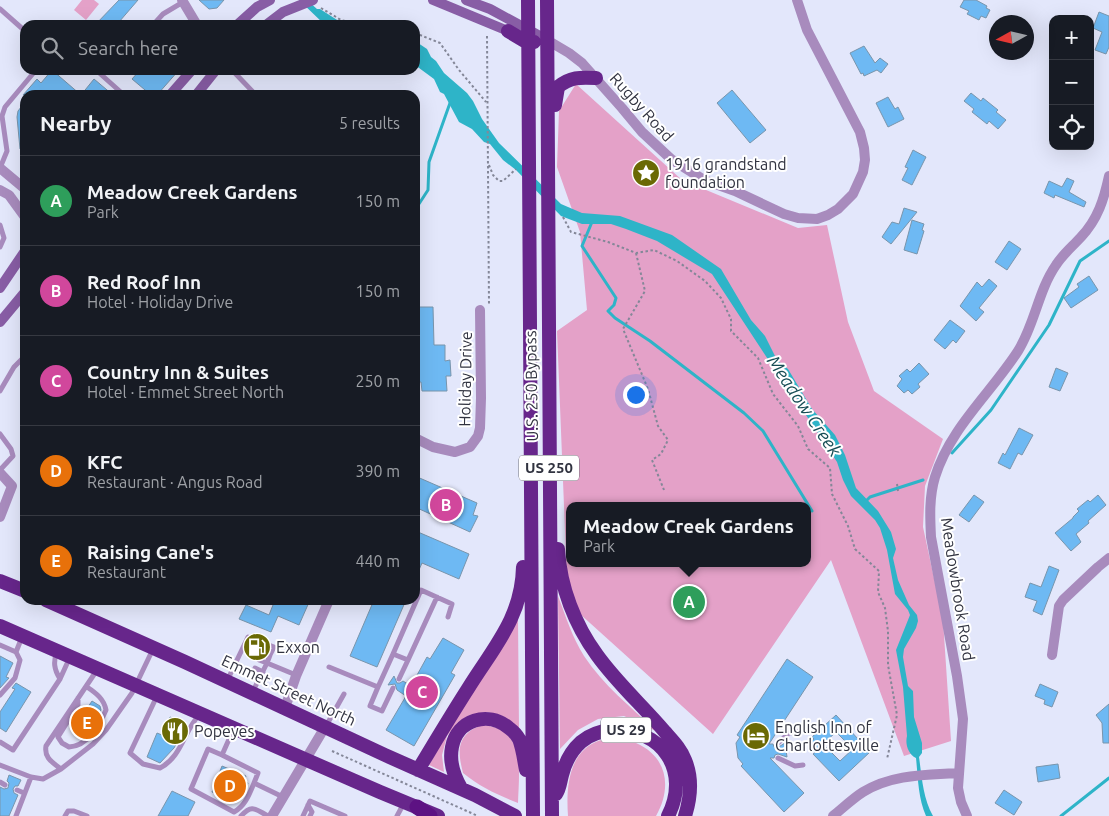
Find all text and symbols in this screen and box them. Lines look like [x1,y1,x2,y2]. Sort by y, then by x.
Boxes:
north arrow [989,15,1034,60]
map controls [1049,15,1094,150]
button: + [1049,15,1094,60]
search box [20,20,420,75]
icon: search [38,34,66,62]
text: Search here [78,37,178,59]
button: − [1049,60,1094,105]
street label: Rugby Road [607,69,677,145]
button: locate [1049,105,1094,150]
text: Nearby [40,111,111,135]
text: 5 results [339,114,400,132]
place label: 1916 grandstand foundation [665,155,787,191]
place icon: 1916 grandstand foundation [631,158,661,188]
text: Meadow Creek Gardens [87,181,298,203]
text: A [50,192,62,210]
text: 150 m [355,192,400,210]
text: Park [87,203,119,221]
text: Red Roof Inn [87,271,201,293]
text: B [51,282,61,300]
text: 150 m [355,282,400,300]
text: Hotel · Holiday Drive [87,293,233,311]
street label: U.S. 250 Bypass [521,330,541,442]
street label: Holiday Drive [455,331,475,427]
water label: Meadow Creek [764,351,846,460]
text: Country Inn & Suites [87,361,269,383]
text: C [51,372,61,390]
text: 250 m [355,372,400,390]
your location [623,382,649,408]
text: Hotel · Emmet Street North [87,383,284,401]
text: KFC [87,451,122,473]
road number: US 250 [519,456,579,480]
text: D [50,462,62,480]
text: 390 m [355,462,400,480]
text: Restaurant · Angus Road [87,473,263,491]
pin: B [430,486,462,524]
popup [566,502,811,567]
text: Meadow Creek Gardens [583,515,794,537]
street label: Meadowbrook Road [938,516,978,662]
text: Park [583,537,615,555]
text: Raising Cane's [87,541,214,563]
text: E [51,552,61,570]
text: 440 m [355,552,400,570]
text: Restaurant [87,563,166,581]
pin: A [673,583,705,621]
fuel station icon: Exxon [242,632,272,662]
place label: Exxon [276,638,320,656]
street label: Emmet Street North [219,651,359,729]
pin: C [406,673,438,711]
pin: E [71,704,103,742]
restaurant icon: Popeyes [160,716,190,746]
road number: US 29 [601,718,651,742]
place label: English Inn of Charlottesville [775,718,879,754]
hotel icon: English Inn of Charlottesville [741,721,771,751]
place label: Popeyes [194,722,254,740]
pin: D [214,767,246,805]

